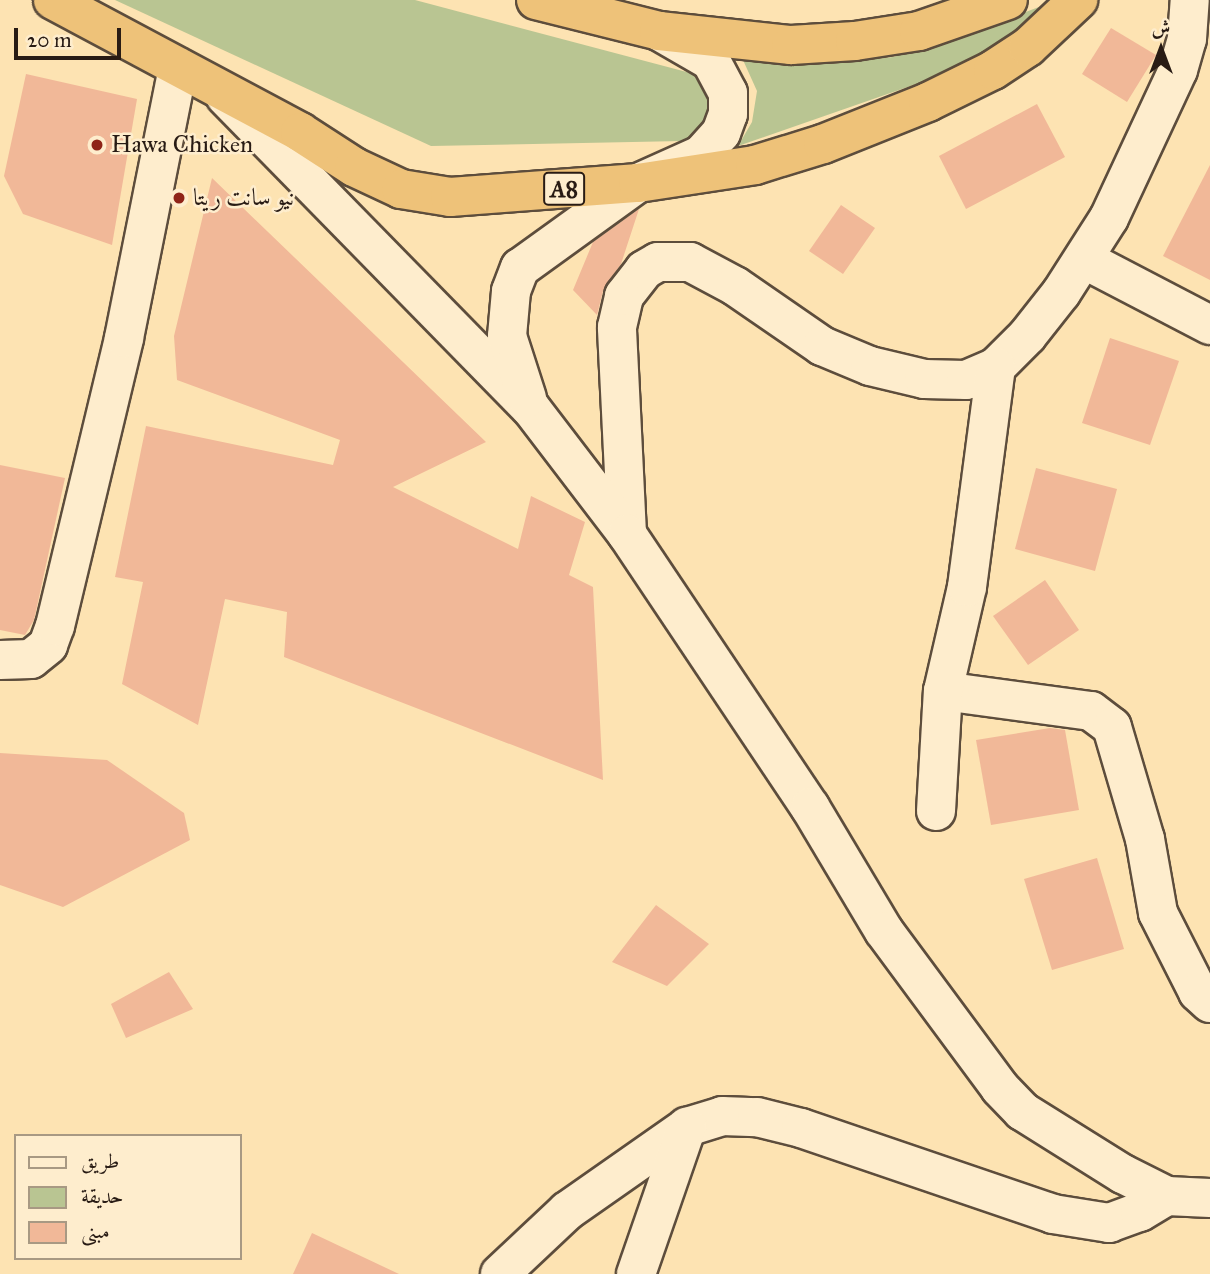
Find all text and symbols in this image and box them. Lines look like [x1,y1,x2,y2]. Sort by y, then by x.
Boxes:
scale bar [18,14,124,58]
north arrow [1126,14,1196,84]
text: ش [1152,16,1170,39]
text: 20 m [27,27,72,53]
place label: Hawa Chicken [111,131,253,159]
marker: Hawa Chicken [89,137,105,153]
road number: A8 [543,170,585,208]
place label: نيو سانت ريتا [193,184,295,212]
marker: نيو سانت ريتا [171,190,187,206]
legend [14,1134,242,1260]
text: طريق [81,1148,119,1174]
text: حديقة [81,1183,124,1209]
text: مبنى [81,1218,110,1244]

